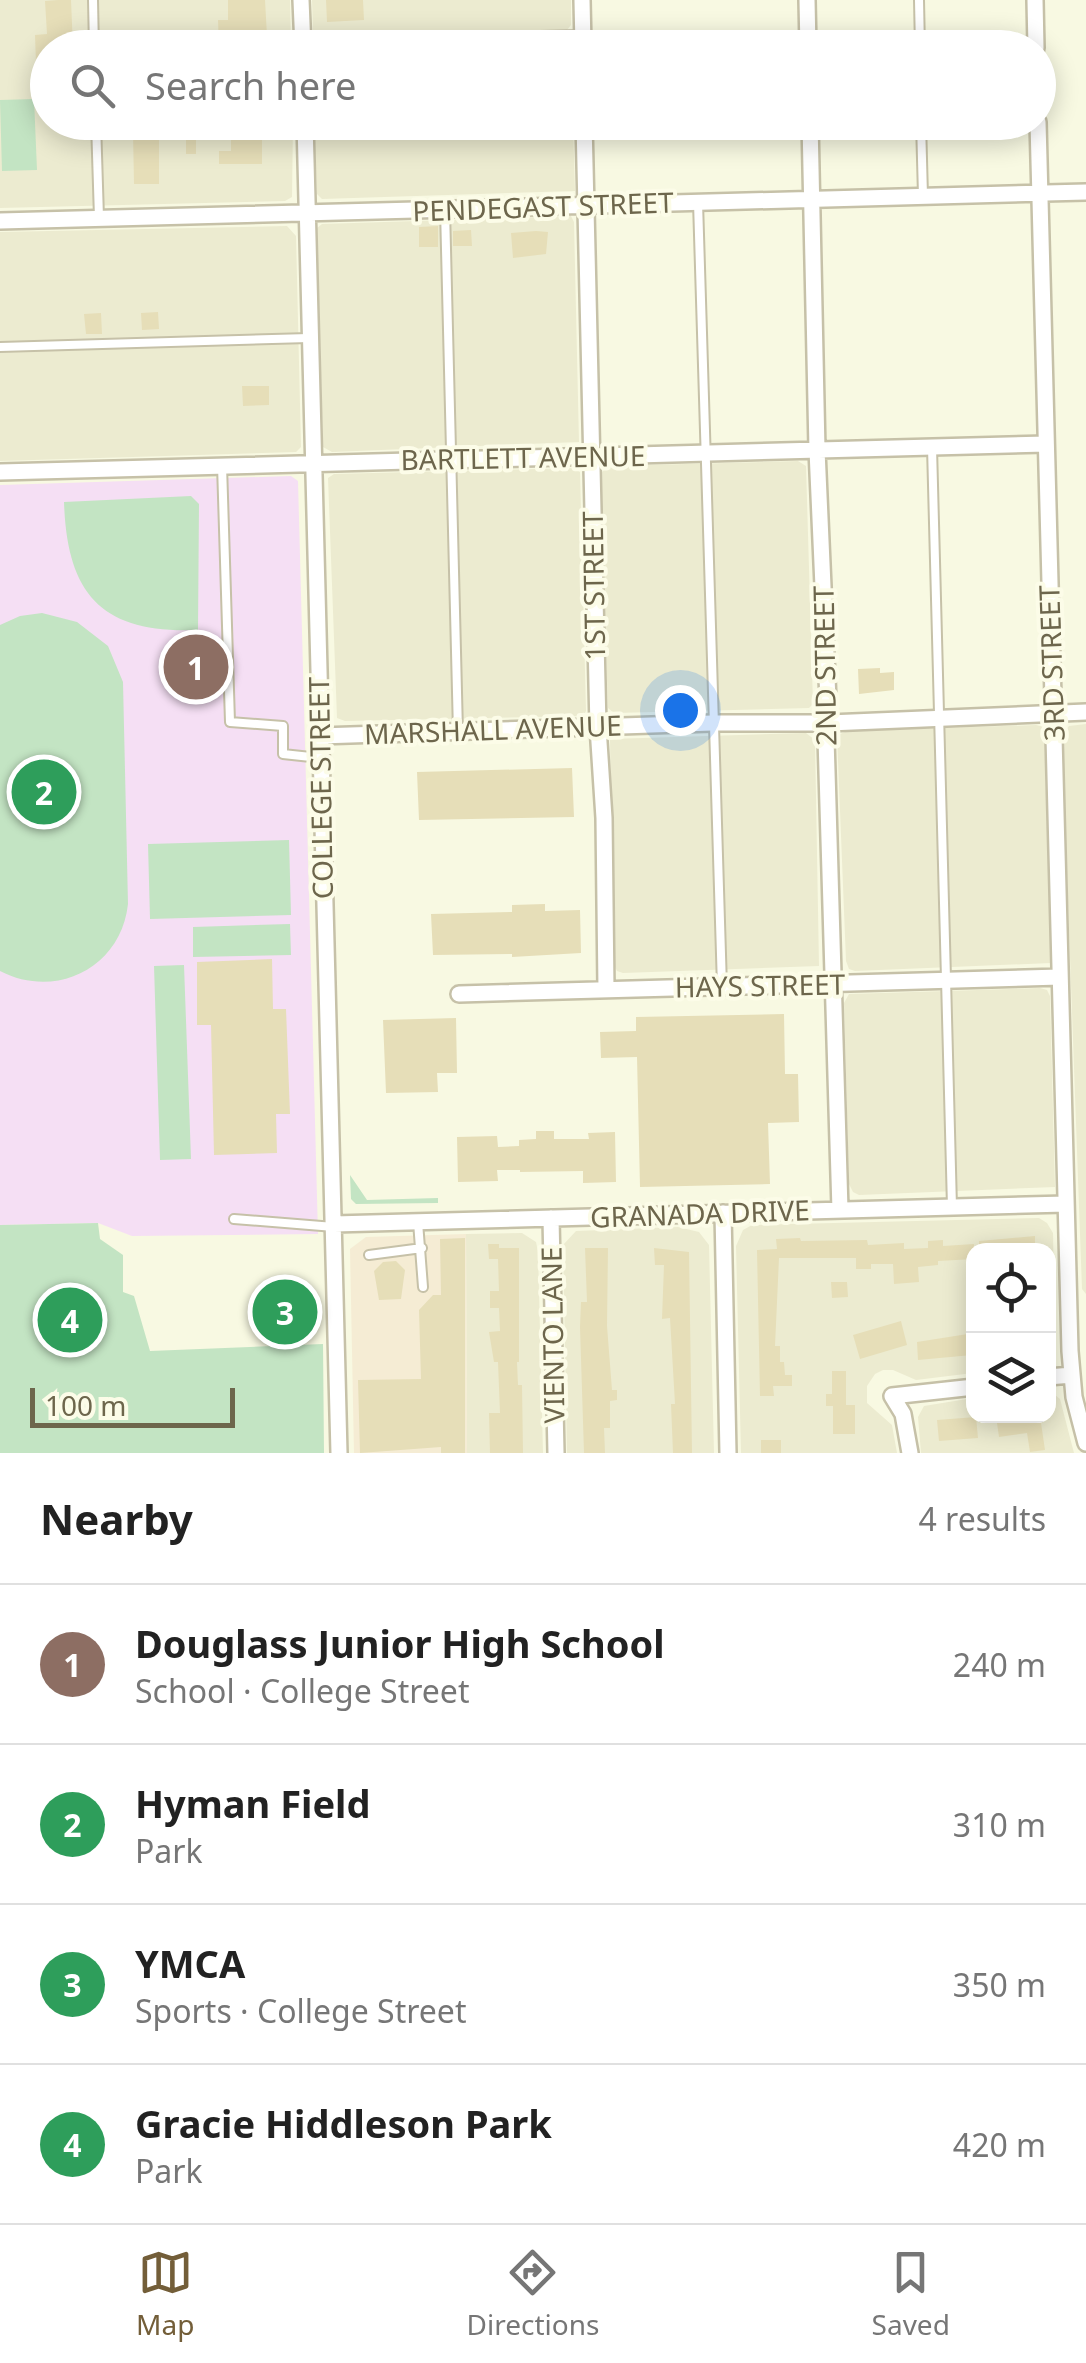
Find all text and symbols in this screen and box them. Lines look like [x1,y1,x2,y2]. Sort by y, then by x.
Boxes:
search box [30,30,1056,140]
icon: search [65,58,120,113]
text: Search here [145,59,356,111]
street label: PENDEGAST STREET [412,182,675,230]
street label: BARTLETT AVENUE [400,436,646,478]
street label: 1ST STREET [573,511,613,661]
street label: 3RD STREET [1029,584,1073,742]
street label: 2ND STREET [804,585,844,746]
pin: 1 [164,630,228,704]
street label: COLLEGE STREET [299,676,341,899]
your location [655,685,706,736]
street label: MARSHALL AVENUE [363,706,622,752]
pin: 2 [12,754,76,830]
street label: HAYS STREET [674,965,846,1005]
street label: GRANADA DRIVE [590,1190,810,1236]
map controls [966,1243,1056,1423]
button: locate [966,1243,1056,1333]
street label: VIENTO LANE [531,1246,573,1424]
pin: 3 [252,1274,318,1350]
pin: 4 [38,1282,102,1358]
button: layers [966,1333,1056,1423]
scale bar [30,1383,235,1428]
text: 100 m [45,1386,127,1424]
text: Nearby [40,1490,193,1547]
text: 4 results [919,1497,1046,1540]
text: Douglass Junior High School [135,1617,664,1669]
text: 1 [63,1643,82,1686]
text: 240 m [953,1643,1046,1686]
text: School · College Street [135,1669,469,1712]
text: Hyman Field [135,1777,370,1829]
text: 2 [63,1803,82,1846]
text: 310 m [953,1803,1046,1846]
text: Park [135,1829,203,1872]
text: YMCA [135,1937,245,1989]
text: 3 [63,1963,82,2006]
text: 350 m [953,1963,1046,2006]
text: Sports · College Street [135,1989,466,2032]
text: Gracie Hiddleson Park [135,2097,552,2149]
text: 4 [63,2123,82,2166]
text: 420 m [953,2123,1046,2166]
text: Park [135,2149,203,2192]
tab: Map [136,2245,194,2343]
tab: Directions [467,2245,599,2343]
tab: Saved [872,2245,950,2343]

